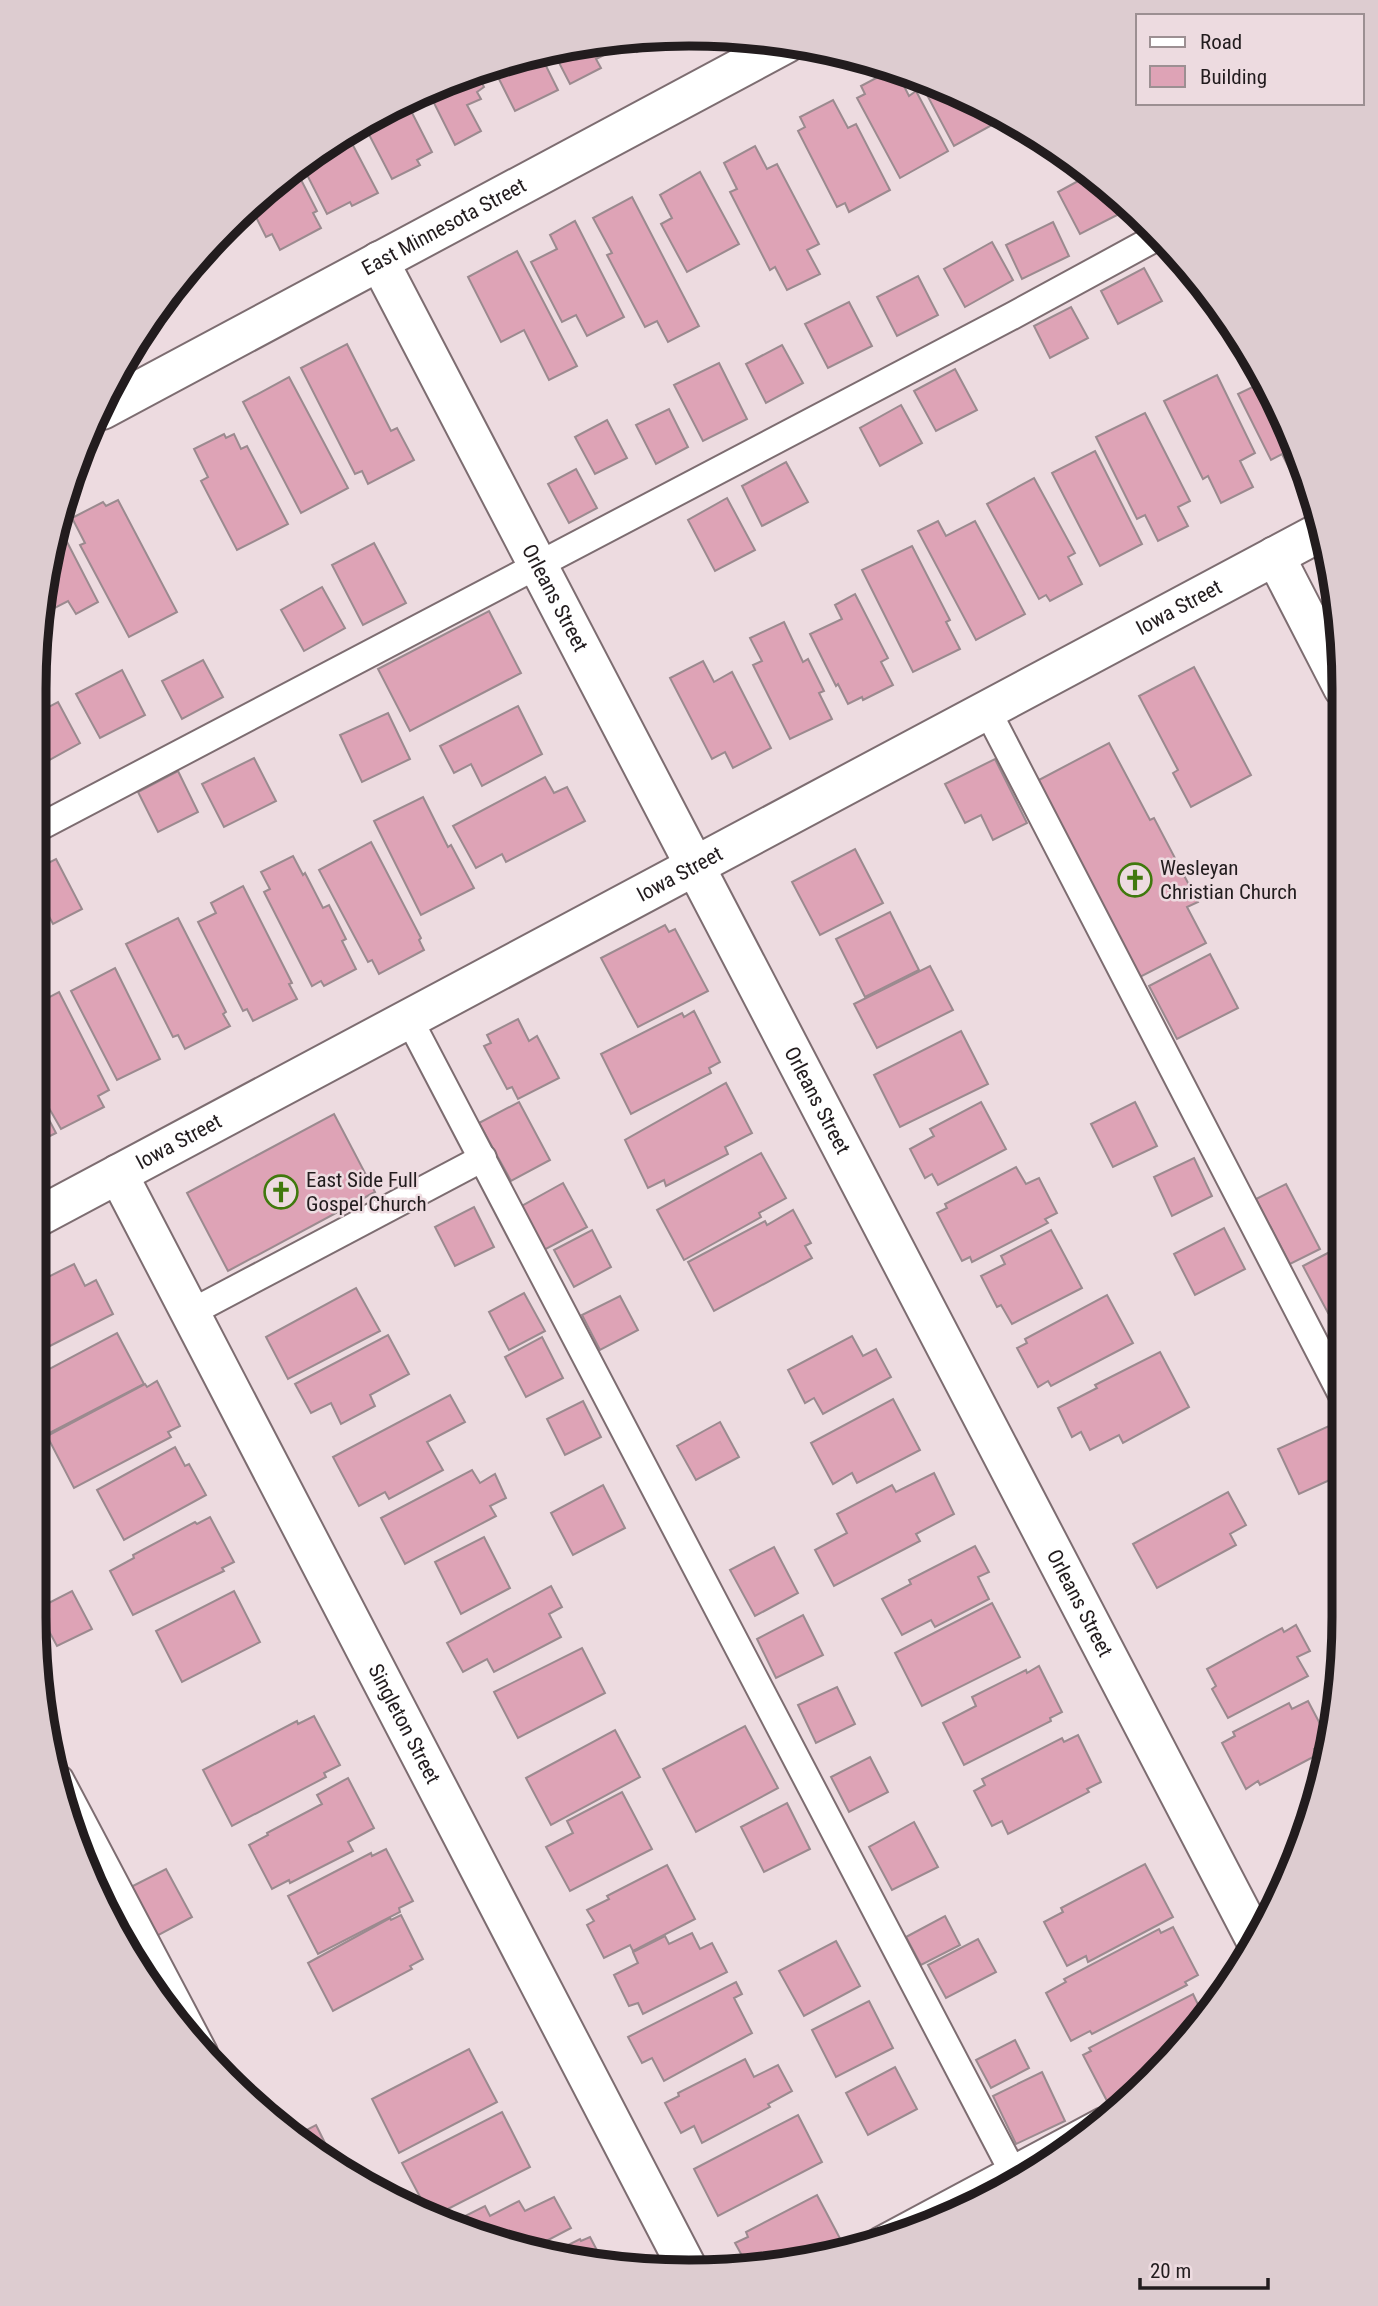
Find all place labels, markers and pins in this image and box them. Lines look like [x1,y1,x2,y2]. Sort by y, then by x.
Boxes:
place label: Wesleyan Christian Church [1160,856,1297,904]
church icon: Wesleyan Christian Church [1116,861,1154,899]
place label: East Side Full Gospel Church [306,1168,427,1216]
church icon: East Side Full Gospel Church [262,1173,300,1211]

